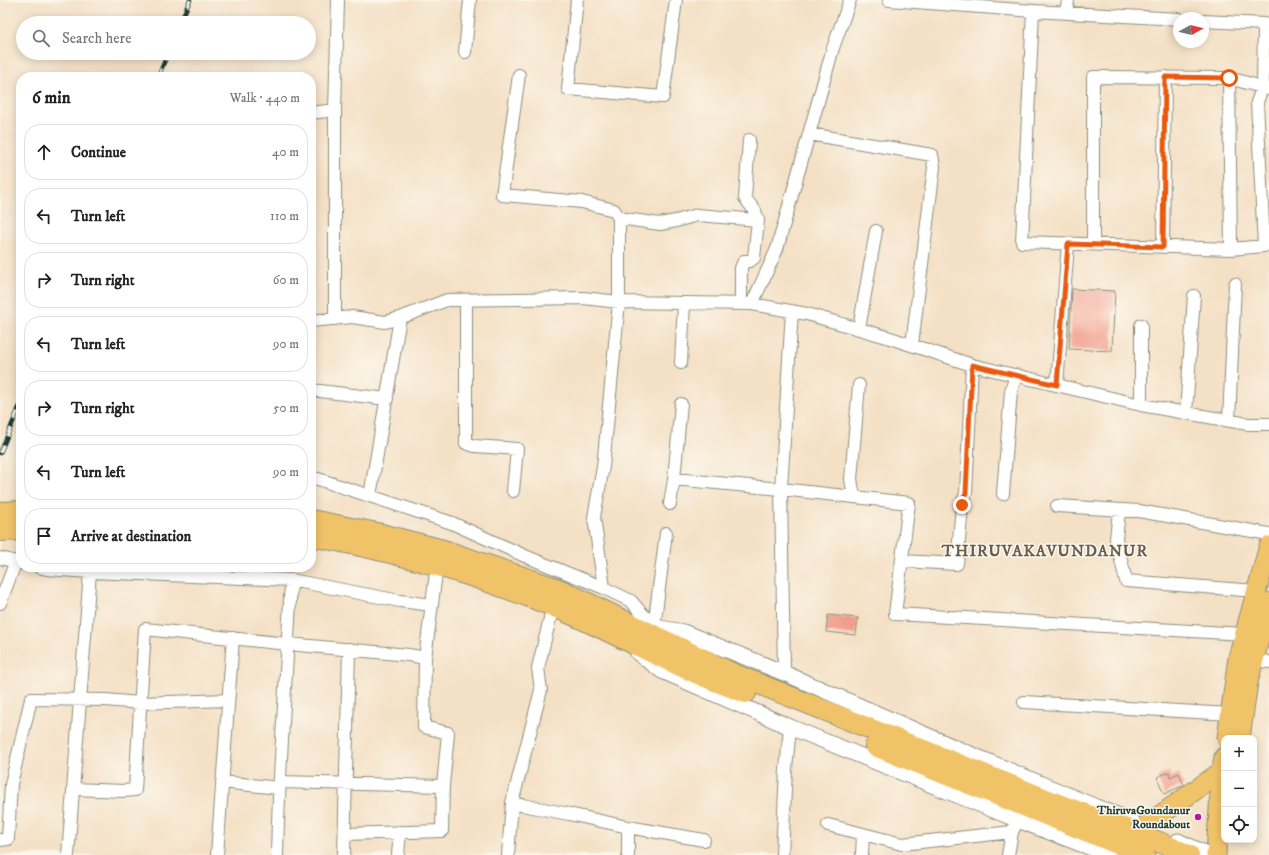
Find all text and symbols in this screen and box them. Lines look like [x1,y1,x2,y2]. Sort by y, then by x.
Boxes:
north arrow [1173,12,1209,48]
search box [16,16,316,60]
icon: search [30,27,52,49]
text: Search here [62,29,131,48]
route start [1220,69,1238,87]
text: 6 min [32,87,71,109]
text: Walk · 440 m [230,90,300,106]
icon: ahead [33,141,55,163]
text: Continue [71,143,126,162]
text: 40 m [272,144,299,160]
icon: left [33,205,55,227]
text: Turn left [71,207,125,226]
text: 110 m [270,208,299,224]
icon: right [33,269,55,291]
text: Turn right [71,271,134,290]
text: 60 m [273,272,299,288]
icon: left [33,333,55,355]
text: Turn left [71,335,125,354]
text: 90 m [273,336,299,352]
icon: right [33,397,55,419]
text: Turn right [71,399,134,418]
text: 50 m [273,400,299,416]
icon: left [33,461,55,483]
text: Turn left [71,463,125,482]
text: 90 m [273,464,299,480]
route end [953,496,971,514]
icon: arrive [33,525,55,547]
text: Arrive at destination [71,527,191,546]
district label: THIRUVAKAVUNDANUR [941,541,1148,561]
map controls [1221,735,1257,843]
button: + [1221,735,1257,771]
button: − [1221,771,1257,807]
place label: ThiruvaGoundanur Roundabout [1096,803,1191,832]
button: locate [1221,807,1257,843]
marker: ThiruvaGoundanur Roundabout [1193,812,1203,822]

